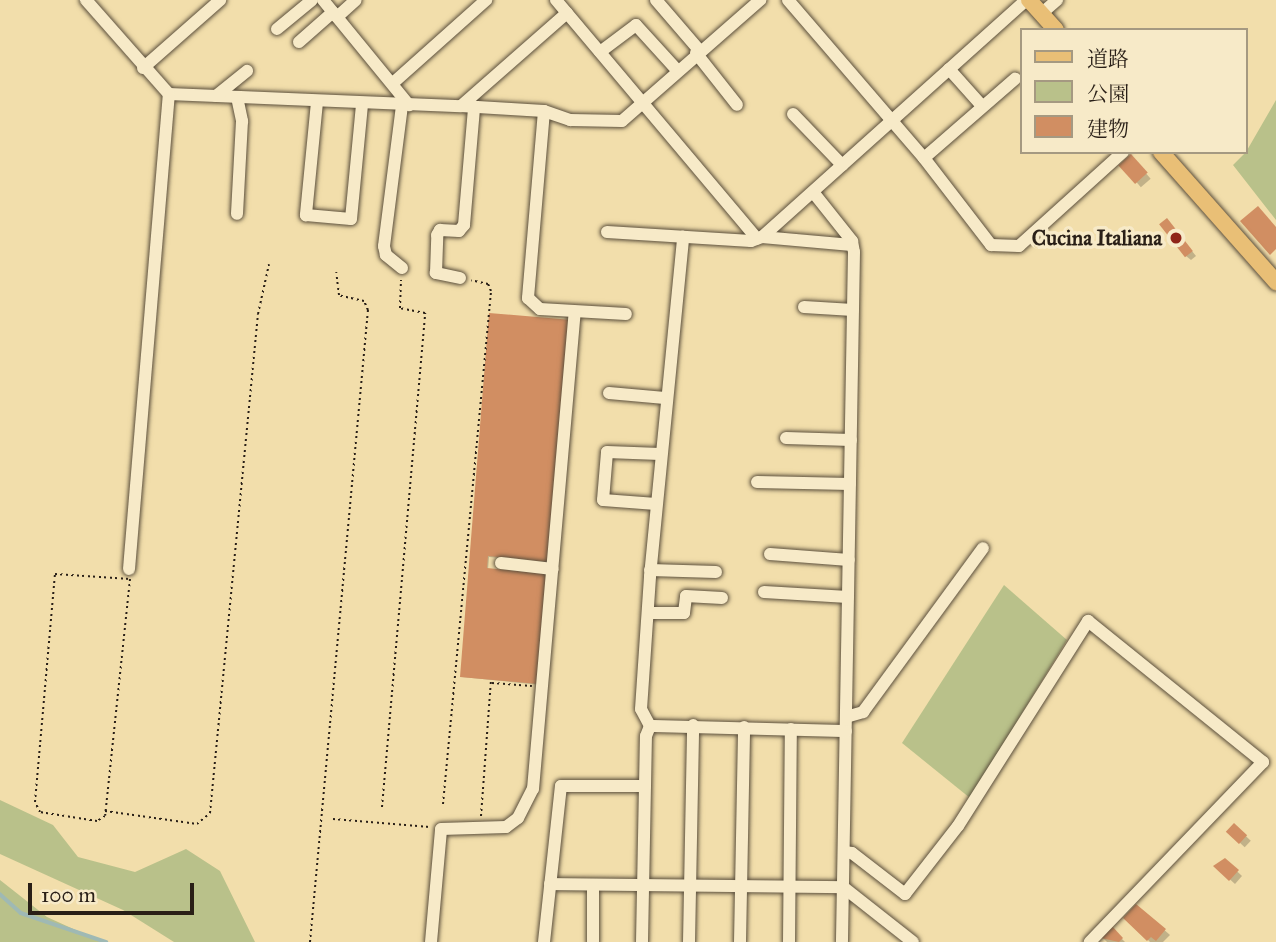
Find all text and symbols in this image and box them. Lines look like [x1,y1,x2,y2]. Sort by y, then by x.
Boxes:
legend [1020,28,1248,154]
text: 道路 [1087,46,1129,72]
text: 公園 [1087,81,1129,107]
text: 建物 [1087,116,1129,142]
place label: Cucina Italiana [1032,225,1162,251]
marker: Cucina Italiana [1168,230,1184,246]
scale bar [32,869,198,913]
text: 100 m [41,882,96,908]

